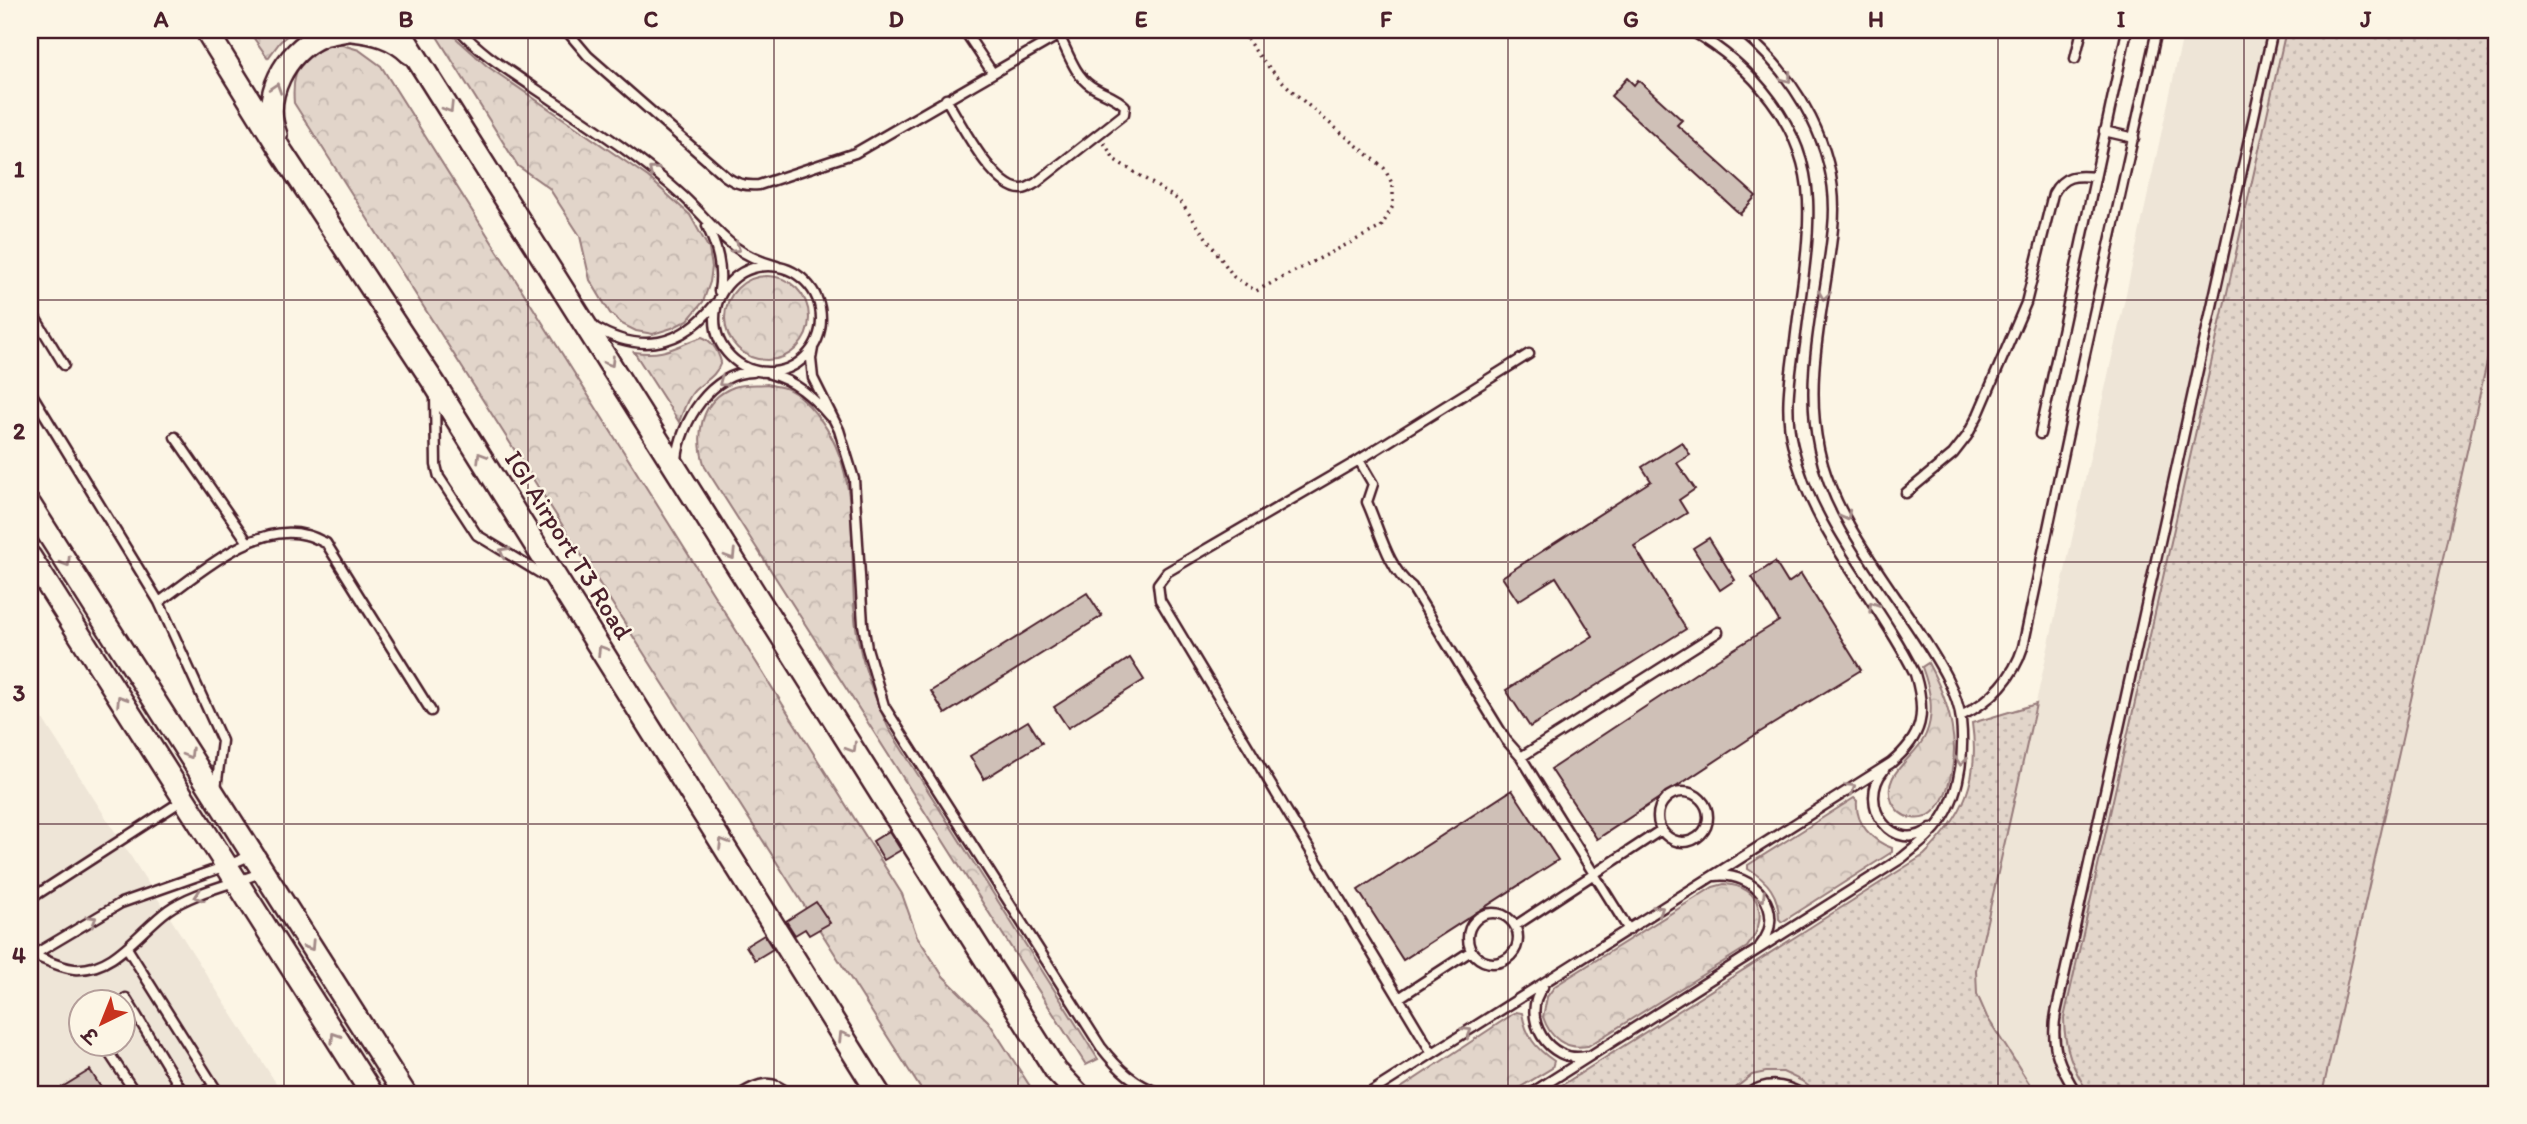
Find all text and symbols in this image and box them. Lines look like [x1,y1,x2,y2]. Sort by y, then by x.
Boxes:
text: A [153,5,169,33]
text: B [399,5,414,33]
text: C [644,5,659,33]
text: D [888,5,904,33]
text: E [1135,5,1148,33]
text: F [1380,5,1393,33]
text: G [1623,5,1639,33]
text: H [1868,5,1884,33]
text: I [2117,5,2126,33]
text: J [2359,5,2372,33]
one-way arrow [1779,71,1792,83]
one-way arrow [268,82,282,94]
one-way arrow [440,100,453,113]
text: 1 [14,155,25,183]
one-way arrow [648,166,660,179]
one-way arrow [728,240,741,252]
one-way arrow [1817,289,1832,301]
one-way arrow [602,355,615,368]
one-way arrow [718,374,730,387]
text: 2 [13,417,26,445]
street label: IGI Airport T3 Road [498,444,640,646]
one-way arrow [477,452,490,465]
one-way arrow [1838,508,1851,521]
one-way arrow [722,547,735,560]
one-way arrow [498,548,511,561]
one-way arrow [58,555,71,568]
one-way arrow [1868,601,1881,614]
one-way arrow [598,645,611,658]
text: 3 [13,679,26,707]
one-way arrow [116,695,129,708]
one-way arrow [843,740,856,753]
one-way arrow [180,747,193,760]
one-way arrow [1954,755,1969,766]
one-way arrow [1843,783,1856,796]
one-way arrow [718,838,731,851]
one-way arrow [193,888,205,902]
one-way arrow [1753,889,1766,902]
one-way arrow [1652,905,1665,918]
one-way arrow [85,915,98,928]
one-way arrow [302,939,315,952]
text: 4 [12,941,26,969]
north arrow [66,988,136,1058]
text: उ [77,1021,105,1049]
one-way arrow [1459,1027,1472,1040]
one-way arrow [330,1031,343,1044]
one-way arrow [838,1031,851,1044]

